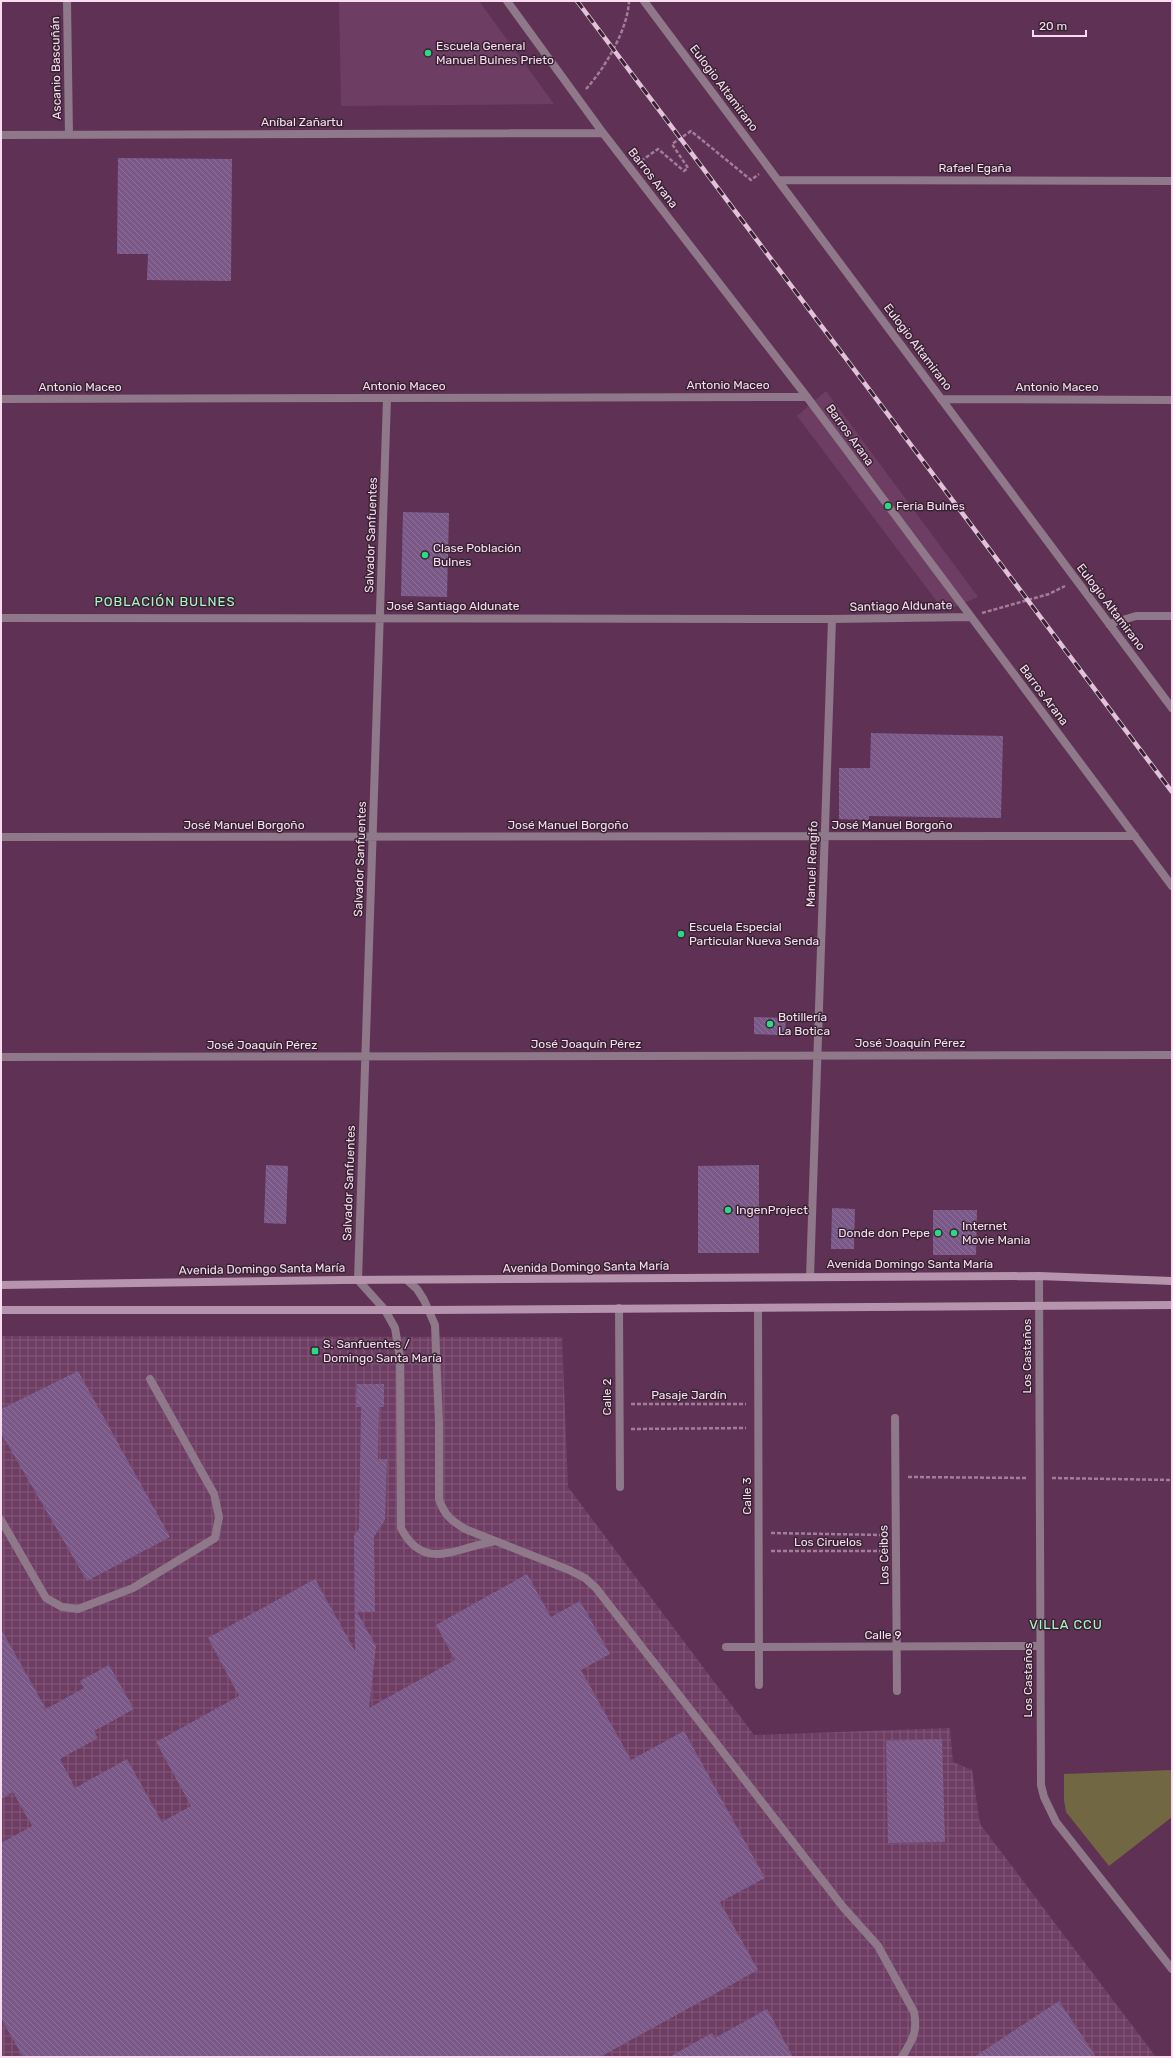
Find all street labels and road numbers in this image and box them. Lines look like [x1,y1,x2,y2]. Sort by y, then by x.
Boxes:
street label: Ascanio Bascuñán [48,16,64,120]
street label: Eulogio Altamirano [687,42,761,134]
street label: Aníbal Zañartu [261,115,343,129]
street label: Barros Arana [625,145,681,211]
street label: Rafael Egaña [938,161,1012,175]
street label: Eulogio Altamirano [881,301,955,393]
street label: Antonio Maceo [686,378,770,392]
street label: Antonio Maceo [362,379,446,393]
street label: Antonio Maceo [38,380,122,394]
street label: Antonio Maceo [1015,380,1099,394]
street label: Barros Arana [823,402,877,468]
street label: Salvador Sanfuentes [362,477,380,593]
street label: Eulogio Altamirano [1074,561,1148,653]
street label: Santiago Aldunate [850,598,953,614]
street label: José Santiago Aldunate [386,599,520,613]
street label: Barros Arana [1017,662,1071,728]
street label: Salvador Sanfuentes [351,801,369,917]
street label: José Manuel Borgoño [183,818,305,832]
street label: José Manuel Borgoño [507,818,629,832]
street label: José Manuel Borgoño [831,818,953,832]
street label: Manuel Rengifo [803,820,821,907]
street label: José Joaquín Pérez [855,1036,965,1050]
street label: José Joaquín Pérez [531,1037,641,1051]
street label: José Joaquín Pérez [207,1038,317,1052]
street label: Salvador Sanfuentes [340,1125,358,1241]
street label: Avenida Domingo Santa María [827,1257,993,1271]
street label: Avenida Domingo Santa María [503,1259,669,1275]
street label: Avenida Domingo Santa María [179,1261,345,1277]
street label: Los Castaños [1020,1319,1034,1393]
street label: Calle 2 [600,1378,614,1416]
street label: Pasaje Jardín [651,1388,727,1402]
street label: Calle 3 [740,1477,754,1515]
street label: Los Ceibos [876,1525,892,1585]
street label: Los Ciruelos [794,1535,862,1549]
street label: Calle 9 [864,1628,902,1642]
street label: Los Castaños [1021,1643,1035,1717]

